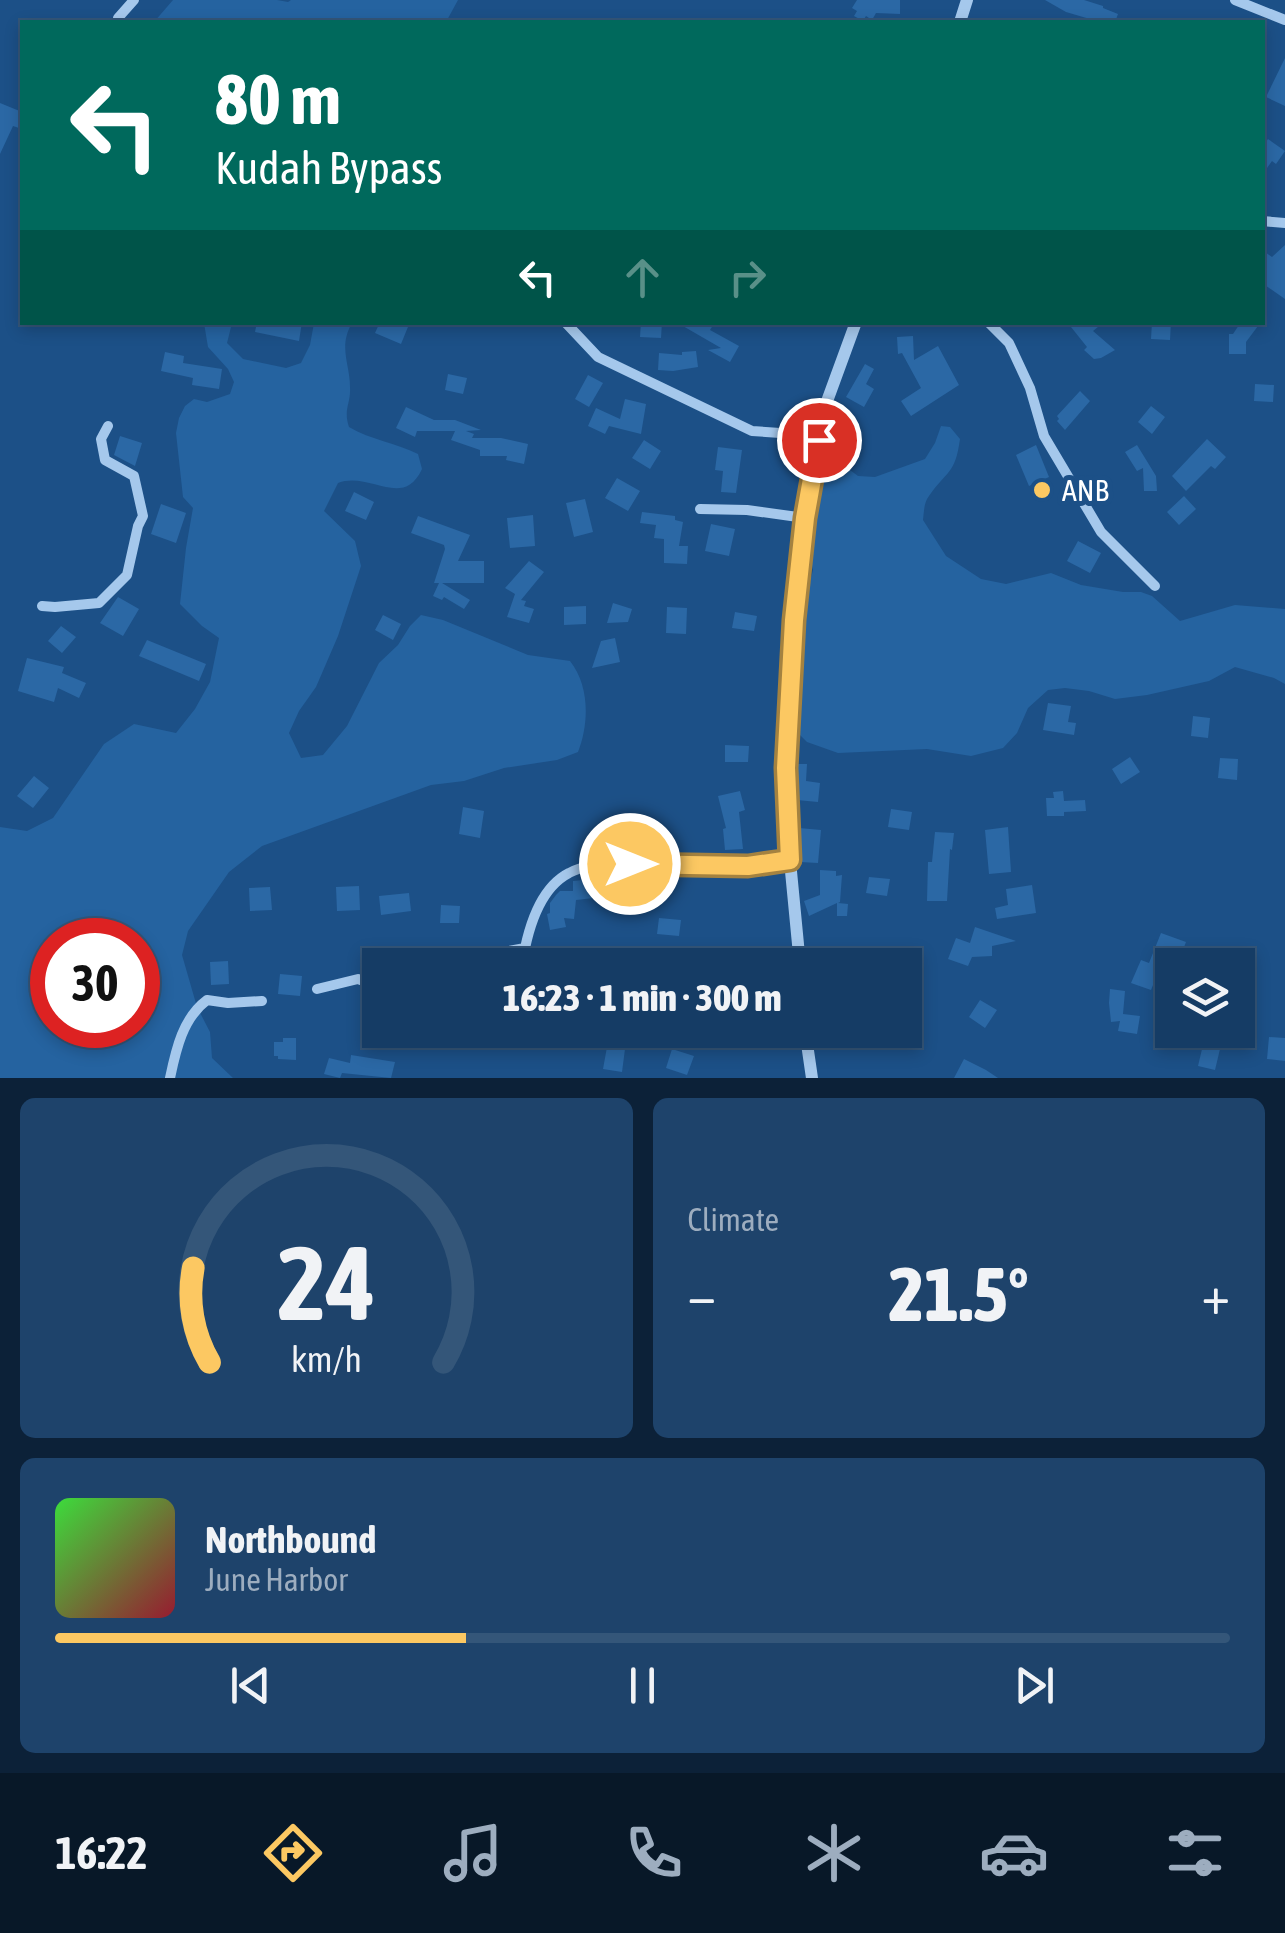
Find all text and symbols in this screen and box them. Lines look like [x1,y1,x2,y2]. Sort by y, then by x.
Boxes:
text: 80 m [215,59,341,139]
icon: left [50,60,180,190]
text: Kudah Bypass [215,142,442,194]
icon: left [510,250,565,305]
icon: ahead [615,250,670,305]
icon: right [720,250,775,305]
pin [777,398,862,483]
icon: arrive [792,413,847,468]
place label: ANB [1062,473,1109,507]
marker: ANB [1031,479,1053,501]
position arrow [578,812,682,916]
speed limit sign: 30 [30,918,160,1048]
map controls [1155,948,1255,1048]
button: layers [1155,948,1255,1048]
text: 16:23 · 1 min · 300 m [502,976,782,1019]
text: Climate [688,1201,779,1238]
text: 24 [277,1223,375,1342]
text: 21.5° [889,1251,1029,1337]
text: − [688,1263,716,1326]
text: + [1201,1263,1230,1326]
text: km/h [291,1339,362,1380]
text: Northbound [205,1518,376,1561]
text: June Harbor [205,1561,348,1598]
icon: previous [223,1658,278,1713]
icon: pause [615,1658,670,1713]
icon: next [1007,1658,1062,1713]
icon: directions [258,1818,328,1888]
icon: music [438,1818,508,1888]
icon: phone [619,1818,689,1888]
icon: climate [799,1818,869,1888]
icon: car [979,1818,1049,1888]
icon: filters [1160,1818,1230,1888]
text: 16:22 [55,1827,148,1879]

